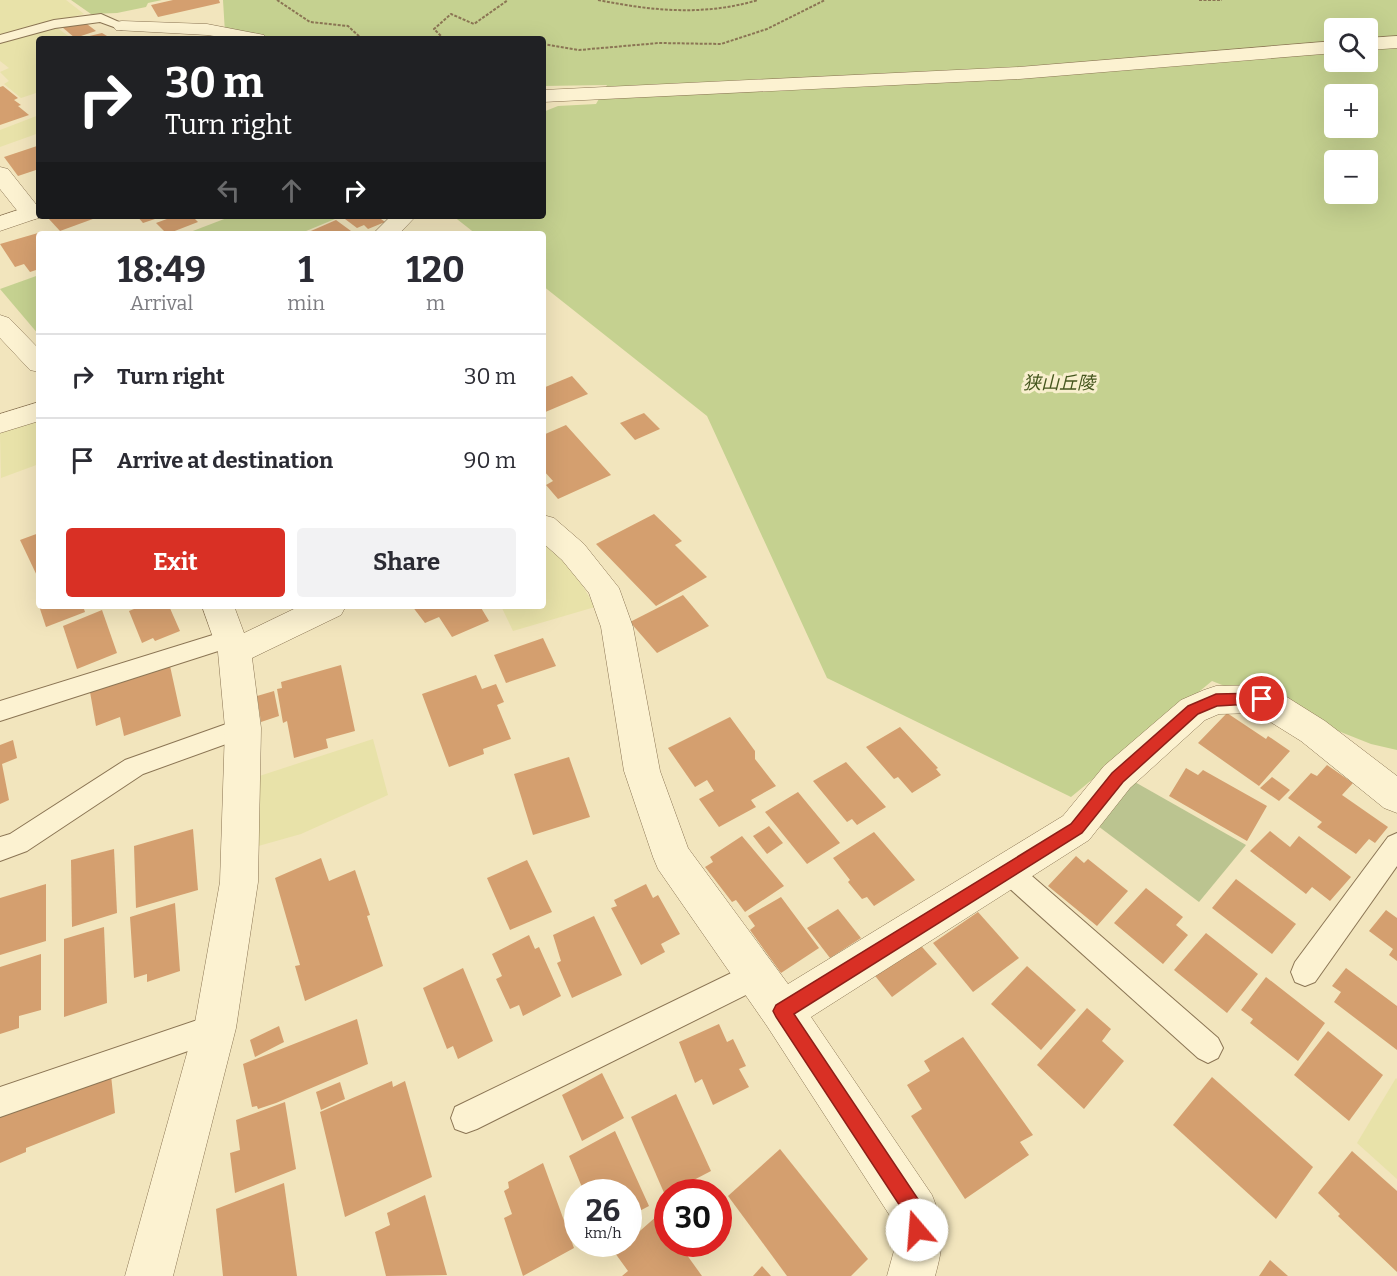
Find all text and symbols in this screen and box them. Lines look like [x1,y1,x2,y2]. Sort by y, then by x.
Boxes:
map controls [1324,18,1378,204]
button: search [1324,18,1378,72]
text: 30 m [165,58,264,108]
icon: right [66,60,144,138]
button: + [1324,84,1378,138]
text: Turn right [165,109,292,141]
button: − [1324,150,1378,204]
icon: left [212,174,245,207]
icon: ahead [275,174,308,207]
icon: right [338,174,371,207]
text: 18:49 [117,248,206,292]
text: 1 [298,248,314,292]
text: 120 [406,248,465,292]
text: Arrival [130,291,193,315]
text: min [287,291,325,315]
text: m [426,291,445,315]
icon: right [66,360,99,393]
text: Turn right [117,363,225,390]
text: 30 m [464,363,516,390]
park label: 狭山丘陵 [1023,372,1097,394]
icon: arrive [66,444,99,477]
text: Arrive at destination [117,447,333,474]
text: 90 m [464,447,516,474]
button: Exit [66,528,285,597]
button: Share [297,528,516,597]
pin [1236,673,1287,724]
icon: arrive [1245,682,1278,715]
speed limit sign: 30 [654,1179,732,1257]
text: 26 [586,1193,620,1229]
position arrow [885,1198,949,1262]
text: km/h [584,1224,622,1242]

